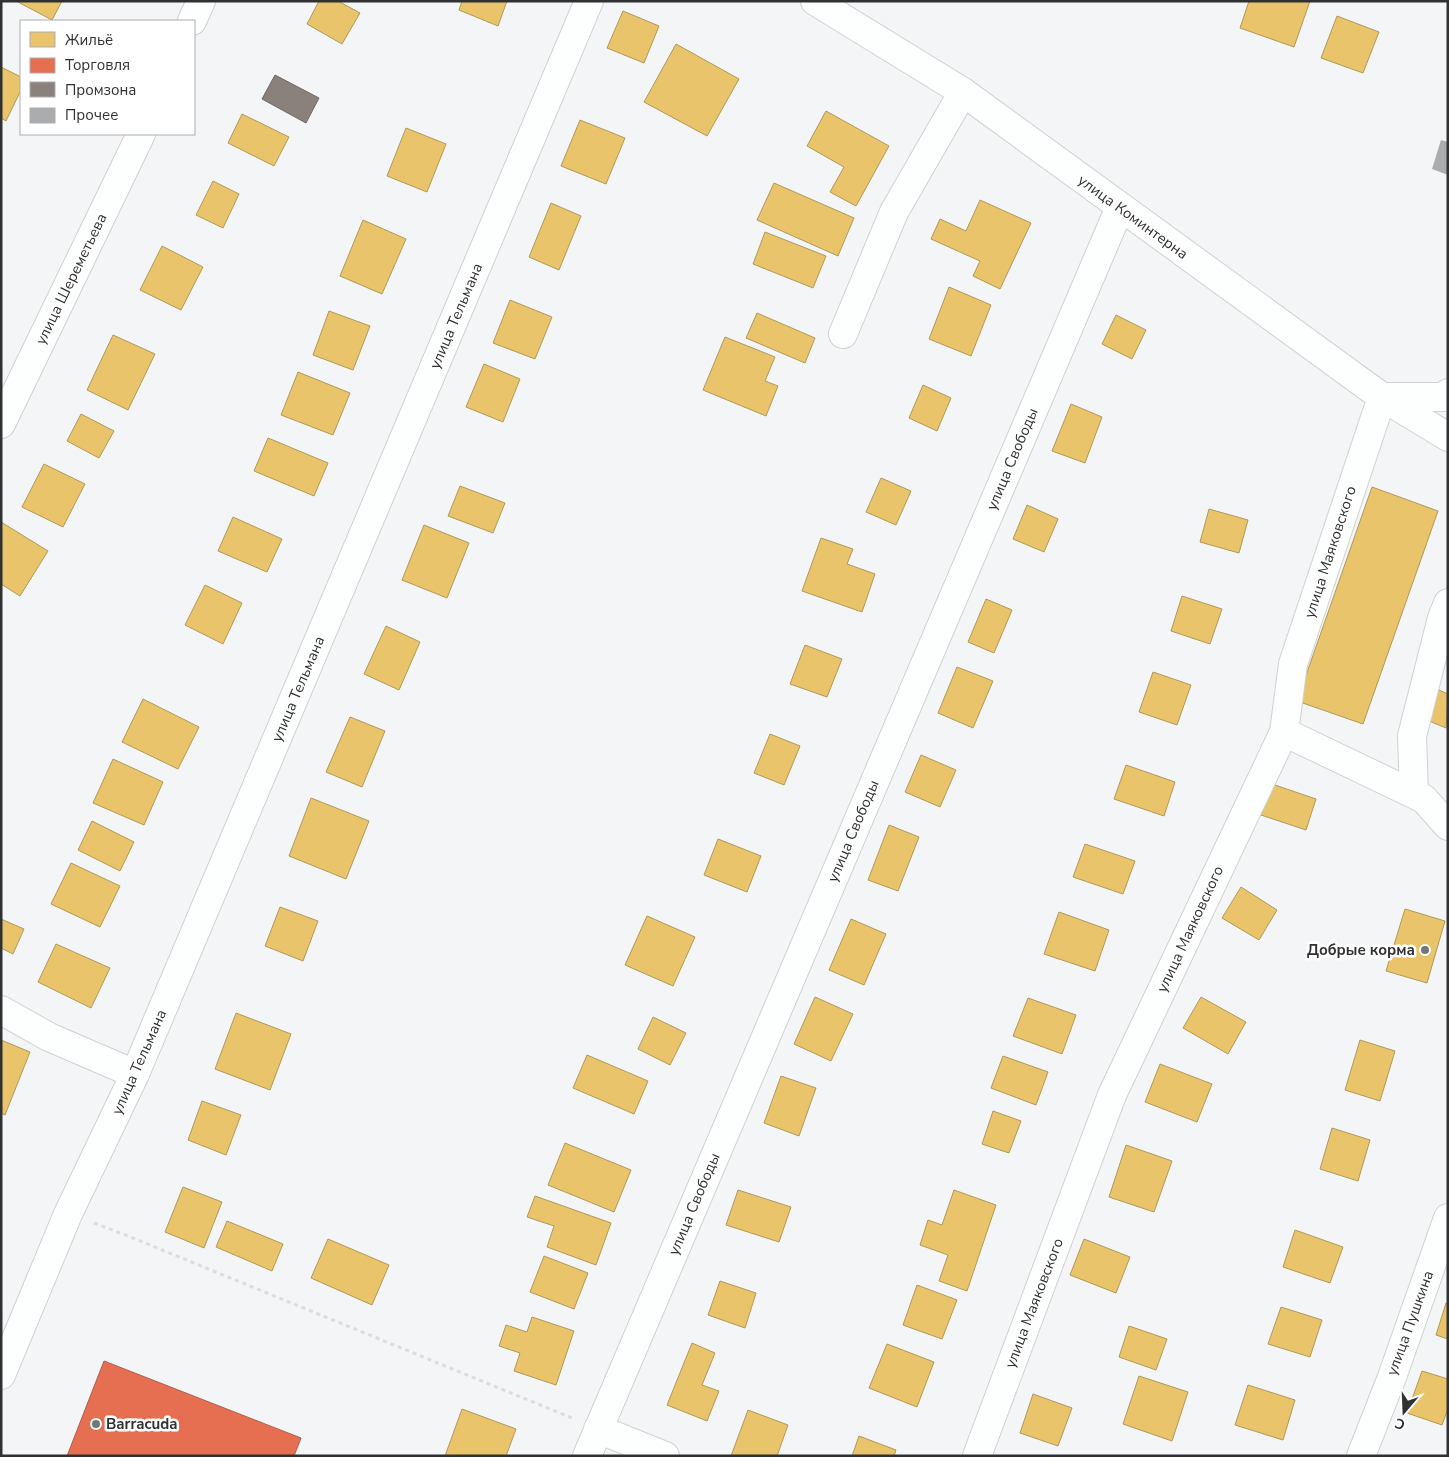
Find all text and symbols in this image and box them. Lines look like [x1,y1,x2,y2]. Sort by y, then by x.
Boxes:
legend [20,20,195,135]
text: Жильё [65,30,113,50]
text: Торговля [65,55,130,75]
text: Промзона [65,80,136,100]
text: Прочее [65,105,118,125]
street label: улица Коминтерна [1074,170,1192,264]
street label: улица Шереметьева [30,210,112,348]
street label: улица Тельмана [425,260,487,372]
street label: улица Свободы [981,405,1043,513]
street label: улица Маяковского [1299,483,1361,621]
street label: улица Тельмана [267,633,329,745]
street label: улица Свободы [822,777,884,885]
street label: улица Маяковского [1152,862,1228,996]
place label: Добрые корма [1307,940,1415,960]
marker: Добрые корма [1419,944,1431,956]
street label: улица Тельмана [107,1006,171,1118]
street label: улица Свободы [663,1150,725,1258]
street label: улица Маяковского [1000,1235,1068,1371]
street label: улица Пушкина [1382,1268,1438,1378]
north arrow [1379,1387,1429,1437]
text: С [1392,1413,1408,1434]
place label: Barracuda [106,1414,177,1434]
marker: Barracuda [90,1418,102,1430]

